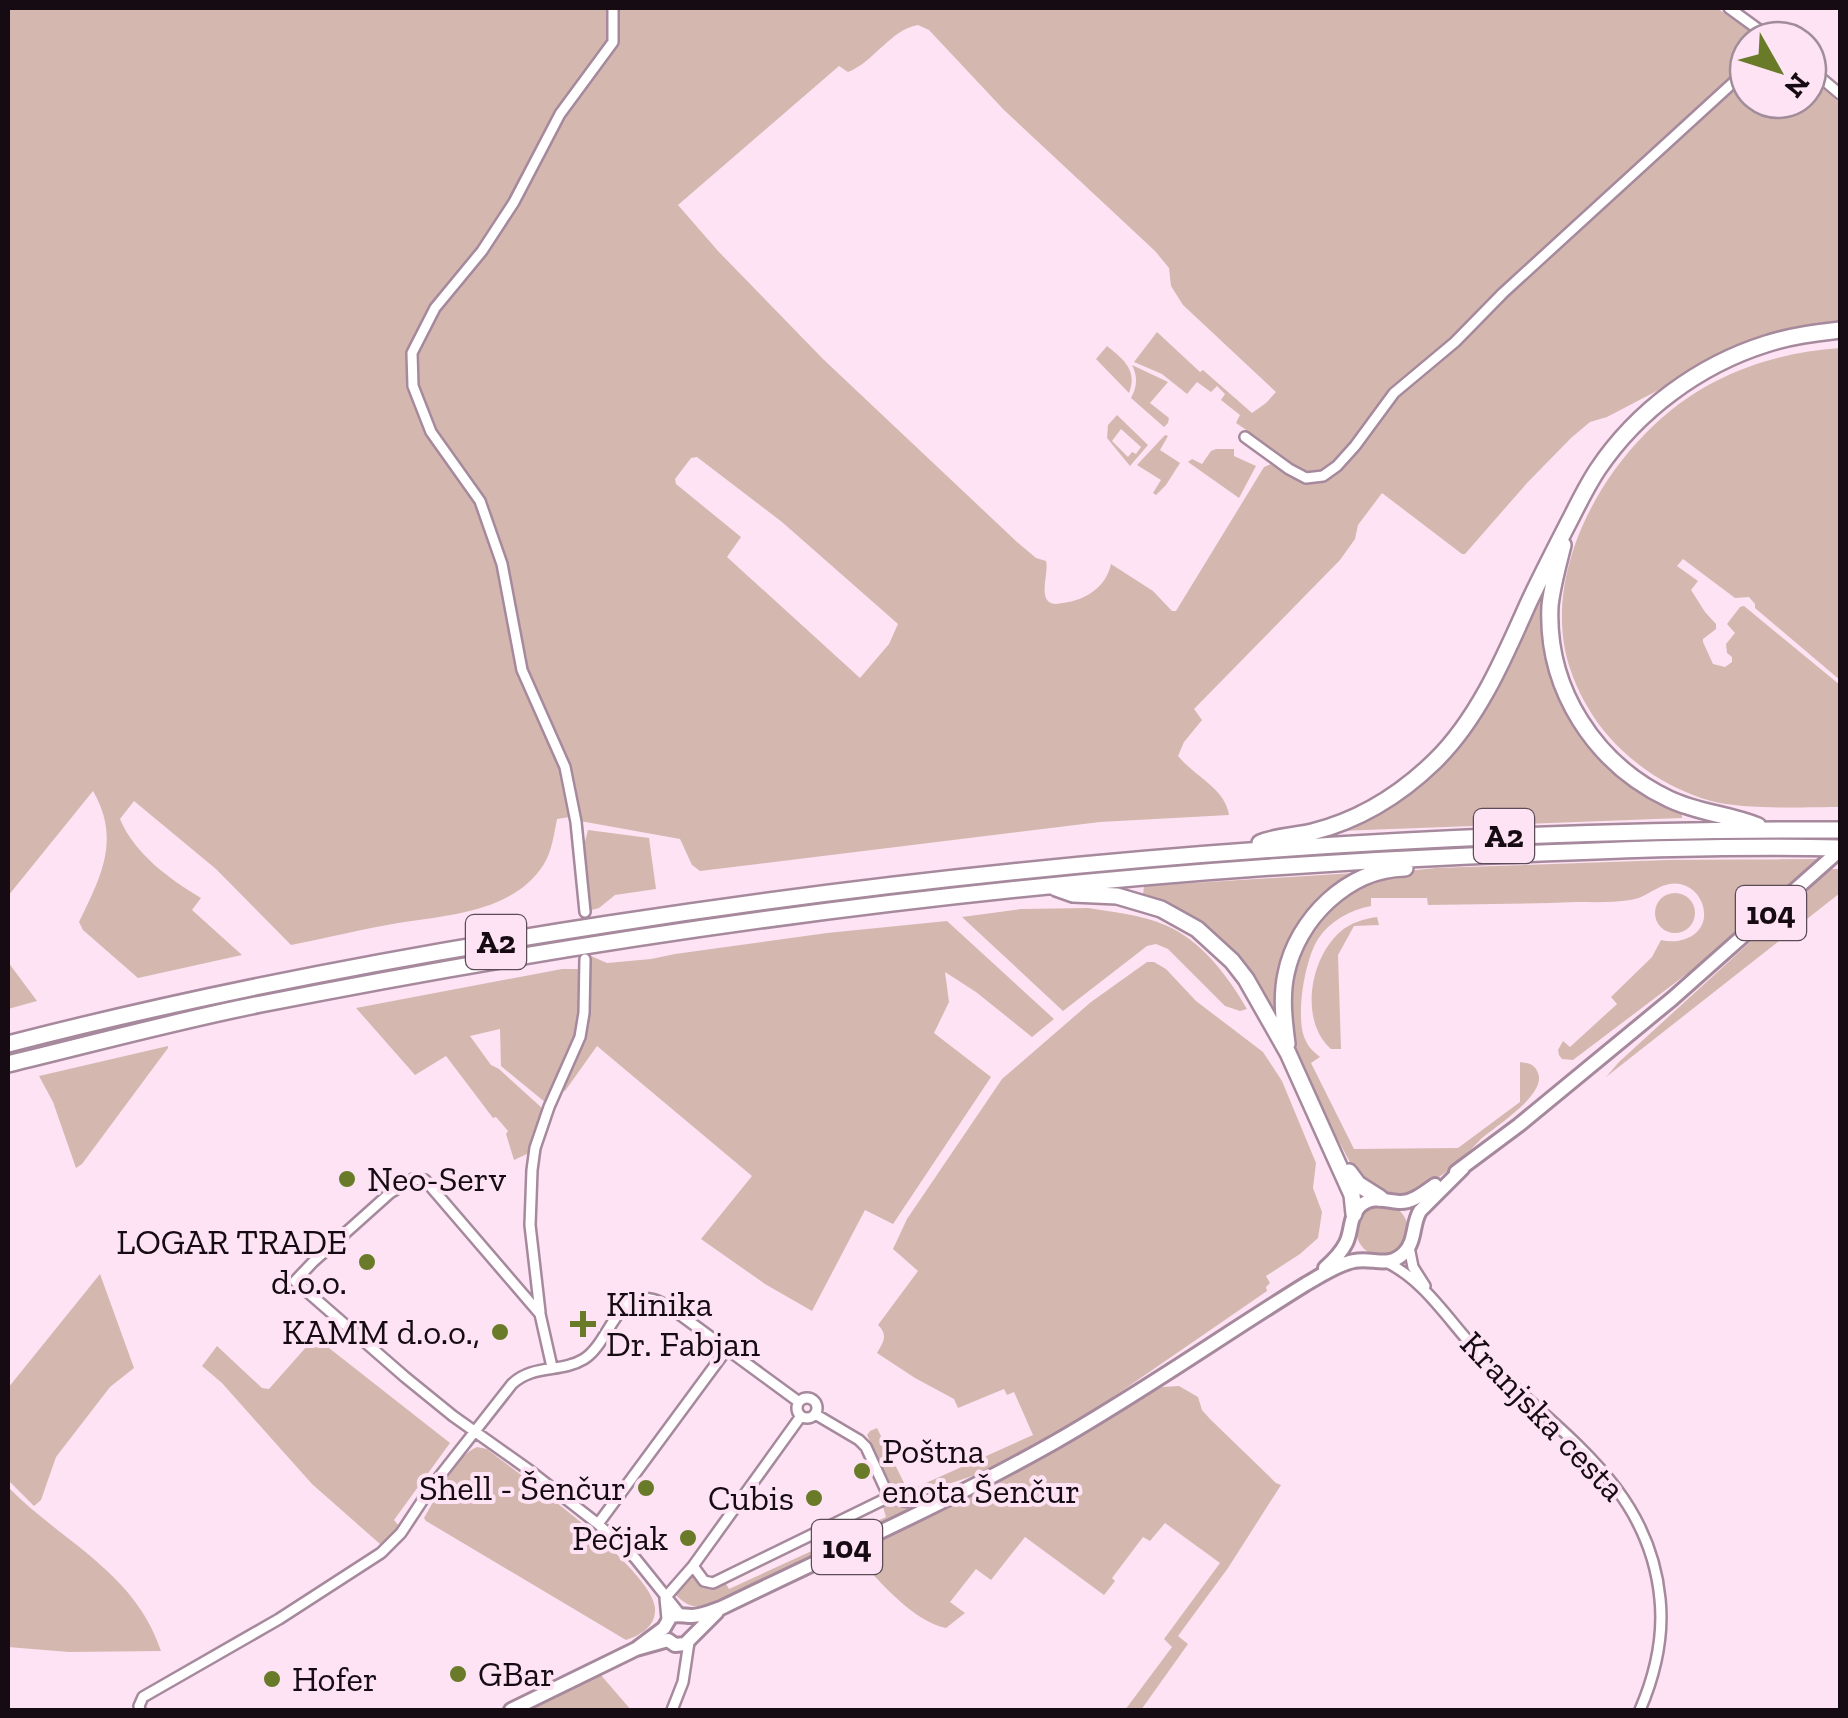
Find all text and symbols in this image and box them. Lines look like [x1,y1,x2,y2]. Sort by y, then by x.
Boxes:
north arrow [1728,20,1828,120]
text: N [1778,67,1817,104]
road number: A2 [1474,809,1534,863]
road number: 104 [1736,886,1806,940]
road number: A2 [466,915,526,969]
place label: Neo-Serv [367,1158,506,1200]
marker: Neo-Serv [336,1168,358,1190]
place label: LOGAR TRADE d.o.o. [116,1221,347,1303]
marker: LOGAR TRADE d.o.o. [356,1251,378,1273]
place label: Klinika Dr. Fabjan [606,1283,760,1365]
place label: KAMM d.o.o., [282,1311,480,1353]
marker: Klinika Dr. Fabjan [570,1311,596,1337]
marker: KAMM d.o.o., [489,1321,511,1343]
street label: Kranjska cesta [1452,1323,1634,1509]
place label: Poštna enota Šenčur [882,1430,1080,1512]
marker: Poštna enota Šenčur [851,1460,873,1482]
place label: Shell - Šenčur [419,1467,626,1509]
marker: Shell - Šenčur [635,1477,657,1499]
place label: Cubis [708,1477,794,1519]
marker: Cubis [803,1487,825,1509]
place label: Pečjak [572,1517,668,1559]
road number: 104 [812,1520,882,1574]
marker: Pečjak [677,1527,699,1549]
place label: GBar [478,1653,555,1695]
place label: Hofer [292,1658,378,1700]
marker: GBar [447,1663,469,1685]
marker: Hofer [261,1668,283,1690]

